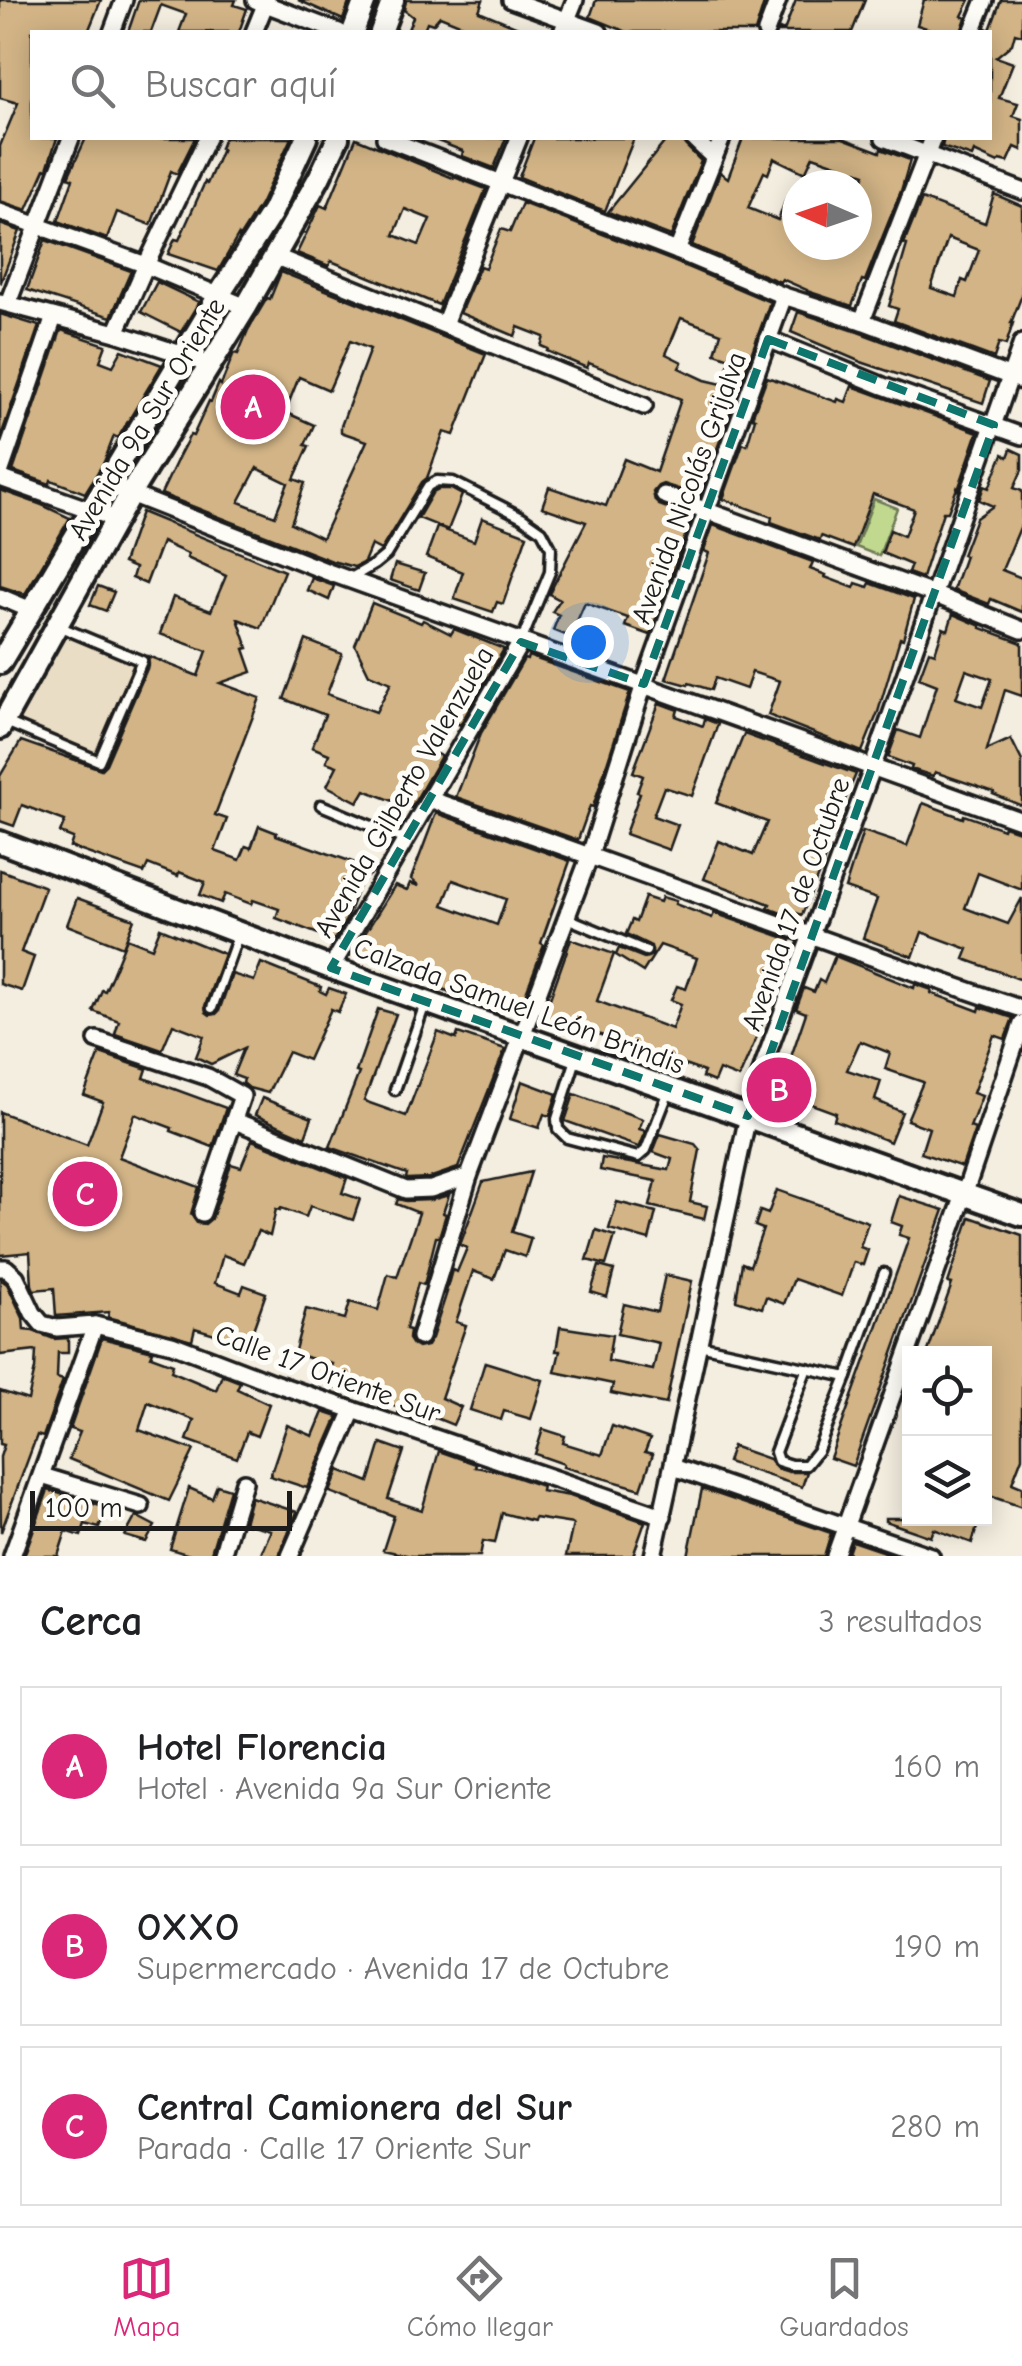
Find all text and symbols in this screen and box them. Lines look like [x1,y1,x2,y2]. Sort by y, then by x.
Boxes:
search box [30,30,992,140]
icon: search [65,58,120,113]
text: Buscar aquí [145,63,337,107]
north arrow [782,170,872,260]
street label: Avenida 9a Sur Oriente [62,292,232,546]
street label: Avenida Nicolás Grijalva [625,348,753,628]
pin: A [220,370,286,444]
your location [563,617,614,668]
street label: Avenida Gilberto Valenzuela [308,641,500,943]
street label: Avenida 17 de Octubre [735,773,857,1035]
street label: Calzada Samuel León Brindis [349,931,689,1081]
pin: B [746,1052,812,1128]
pin: C [52,1156,118,1232]
street label: Calle 17 Oriente Sur [211,1318,445,1430]
map controls [902,1346,992,1526]
button: locate [902,1346,992,1436]
button: layers [902,1436,992,1526]
scale bar [30,1486,292,1530]
text: 100 m [45,1492,123,1524]
text: Cerca [40,1597,143,1646]
text: 3 resultados [819,1603,982,1640]
text: Hotel Florencia [137,1726,387,1770]
text: A [66,1748,83,1785]
text: 160 m [893,1748,980,1785]
text: Hotel · Avenida 9a Sur Oriente [137,1770,552,1807]
text: OXXO [137,1906,239,1950]
text: B [65,1928,84,1965]
text: 190 m [894,1928,980,1965]
text: Supermercado · Avenida 17 de Octubre [137,1950,669,1987]
text: Central Camionera del Sur [137,2086,572,2130]
text: C [65,2108,84,2145]
text: 280 m [890,2108,980,2145]
text: Parada · Calle 17 Oriente Sur [137,2130,531,2167]
tab: Mapa [113,2251,180,2343]
tab: Cómo llegar [407,2251,553,2343]
tab: Guardados [779,2251,909,2343]

